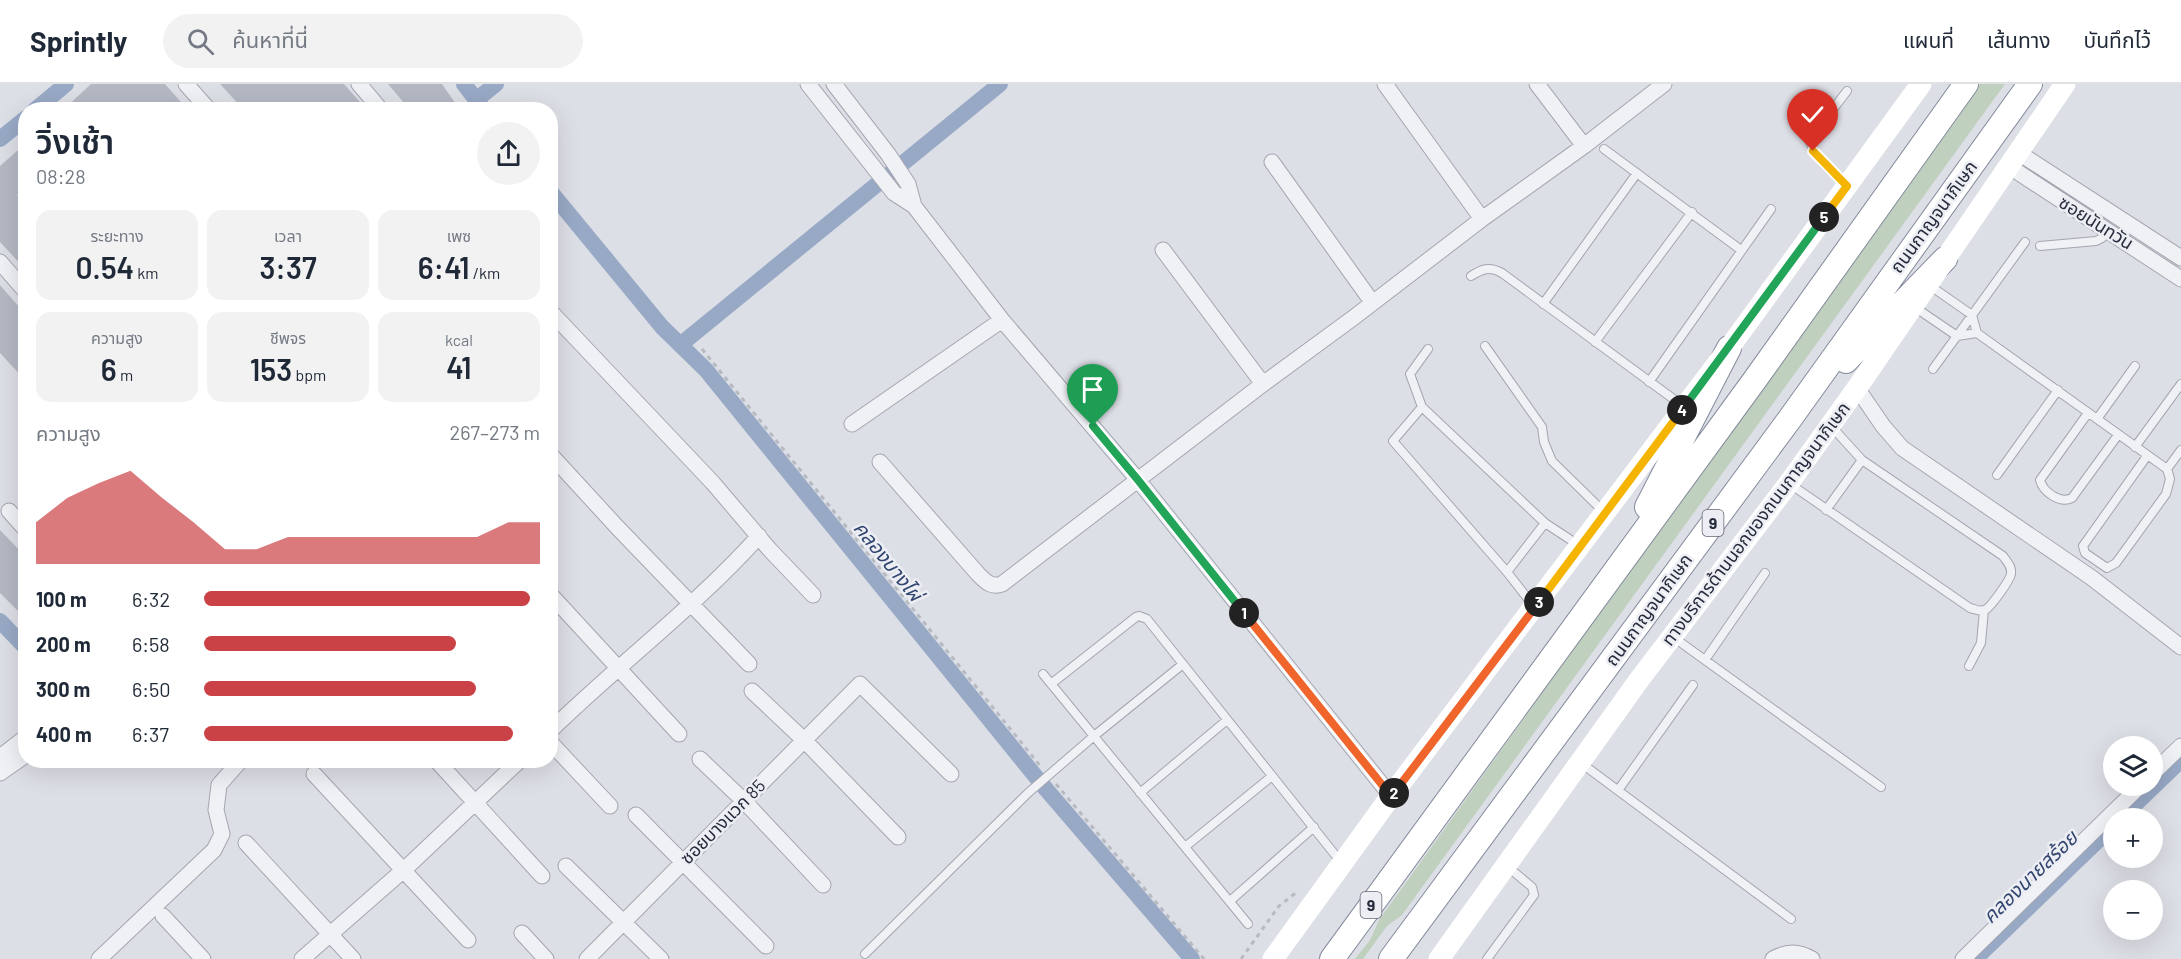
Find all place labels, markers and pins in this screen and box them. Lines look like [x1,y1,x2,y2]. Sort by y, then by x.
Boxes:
pin [1787,89,1838,151]
pin: 5 [1809,202,1839,232]
pin [1067,364,1118,426]
pin: 4 [1667,395,1697,425]
pin: 3 [1524,587,1554,617]
pin: 1 [1229,598,1259,628]
pin: 2 [1379,778,1409,808]

